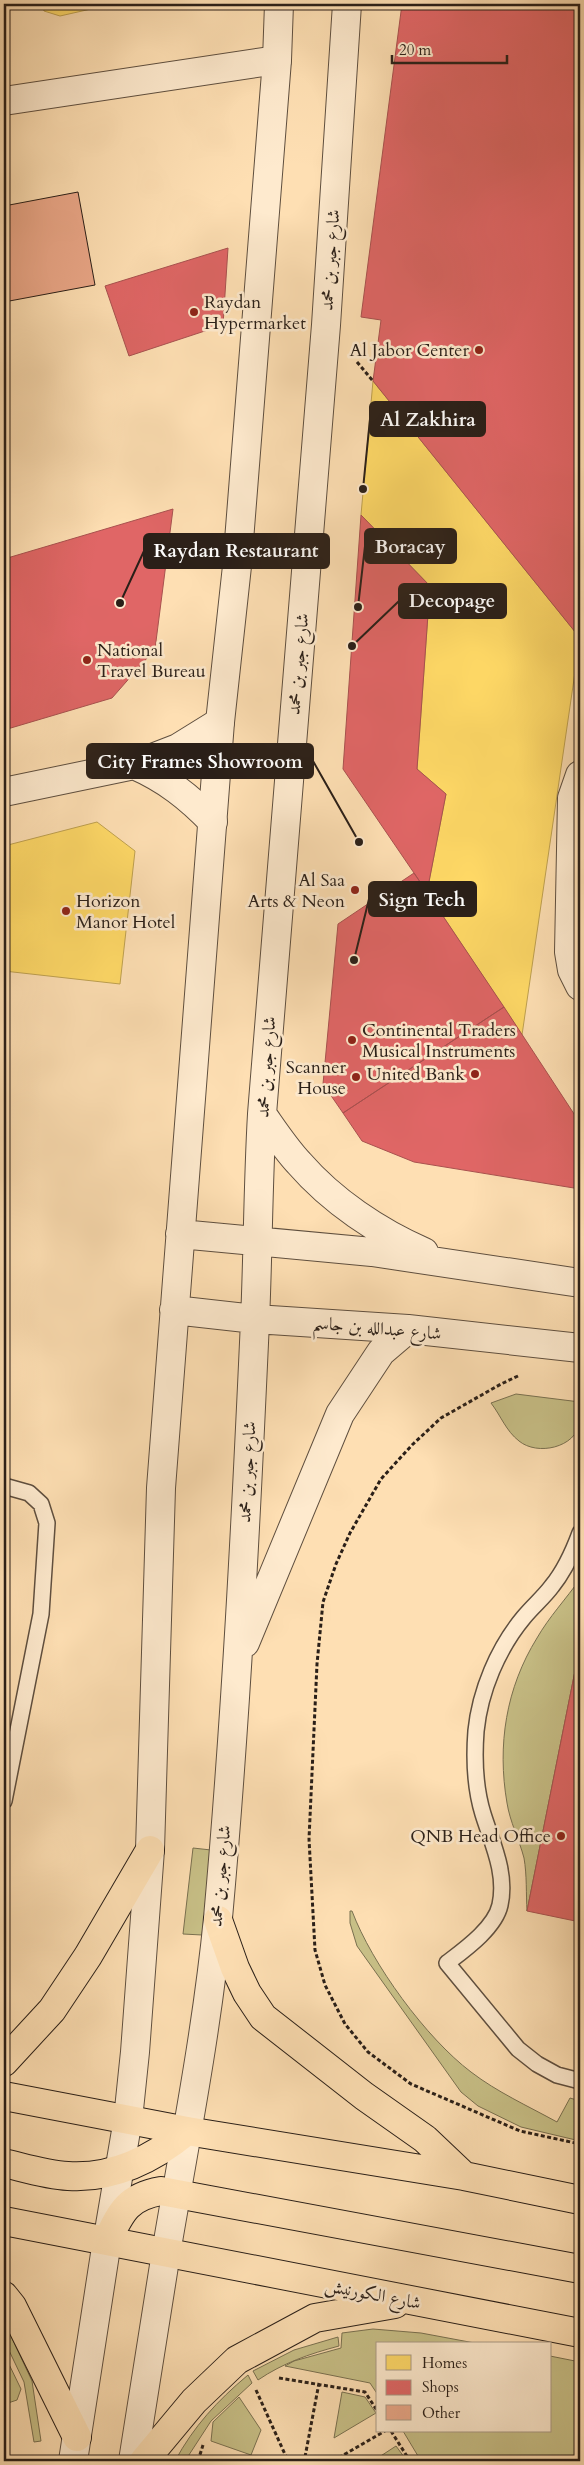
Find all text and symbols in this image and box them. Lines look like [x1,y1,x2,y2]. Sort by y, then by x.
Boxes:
scale bar [392,32,506,64]
text: 20 m [399,40,431,60]
street label: شارع جبر بن محمد [314,208,349,312]
place label: Raydan Hypermarket [204,290,306,336]
marker: Raydan Hypermarket [188,306,200,318]
place label: Al Jabor Center [350,338,469,363]
marker: Al Jabor Center [473,344,485,356]
callout: Al Zakhira [370,402,485,436]
text: Al Zakhira [380,407,476,433]
callout: Boracay [365,529,456,563]
callout: Raydan Restaurant [144,534,329,568]
text: Boracay [374,534,446,560]
text: Raydan Restaurant [154,538,319,564]
callout: Decopage [399,584,506,618]
text: Decopage [409,588,495,614]
street label: شارع جبر بن محمد [282,612,317,716]
place label: National Travel Bureau [97,638,206,684]
marker: National Travel Bureau [81,654,93,666]
callout: City Frames Showroom [87,744,313,778]
text: City Frames Showroom [97,749,303,775]
place label: Al Saa Arts & Neon [247,868,346,914]
callout: Sign Tech [369,882,476,916]
marker: Al Saa Arts & Neon [349,884,361,896]
text: Sign Tech [379,887,466,913]
place label: Horizon Manor Hotel [76,889,176,935]
marker: Horizon Manor Hotel [60,905,72,917]
street label: شارع جبر بن محمد [250,1015,285,1119]
place label: Continental Traders Musical Instruments [362,1018,516,1064]
marker: Continental Traders Musical Instruments [346,1034,358,1046]
place label: Scanner House [286,1055,346,1101]
place label: United Bank [367,1062,465,1087]
marker: United Bank [469,1068,481,1080]
marker: Scanner House [350,1071,362,1083]
street label: شارع عبدالله بن جاسم [311,1310,442,1352]
street label: شارع جبر بن محمد [232,1421,265,1524]
street label: شارع جبر بن محمد [204,1824,239,1928]
place label: QNB Head Office [410,1824,551,1849]
marker: QNB Head Office [555,1830,567,1842]
street label: شارع الكورنيش [322,2273,423,2318]
legend [376,2342,552,2432]
text: Homes [422,2353,467,2373]
text: Shops [422,2377,459,2397]
text: Other [422,2403,461,2423]

